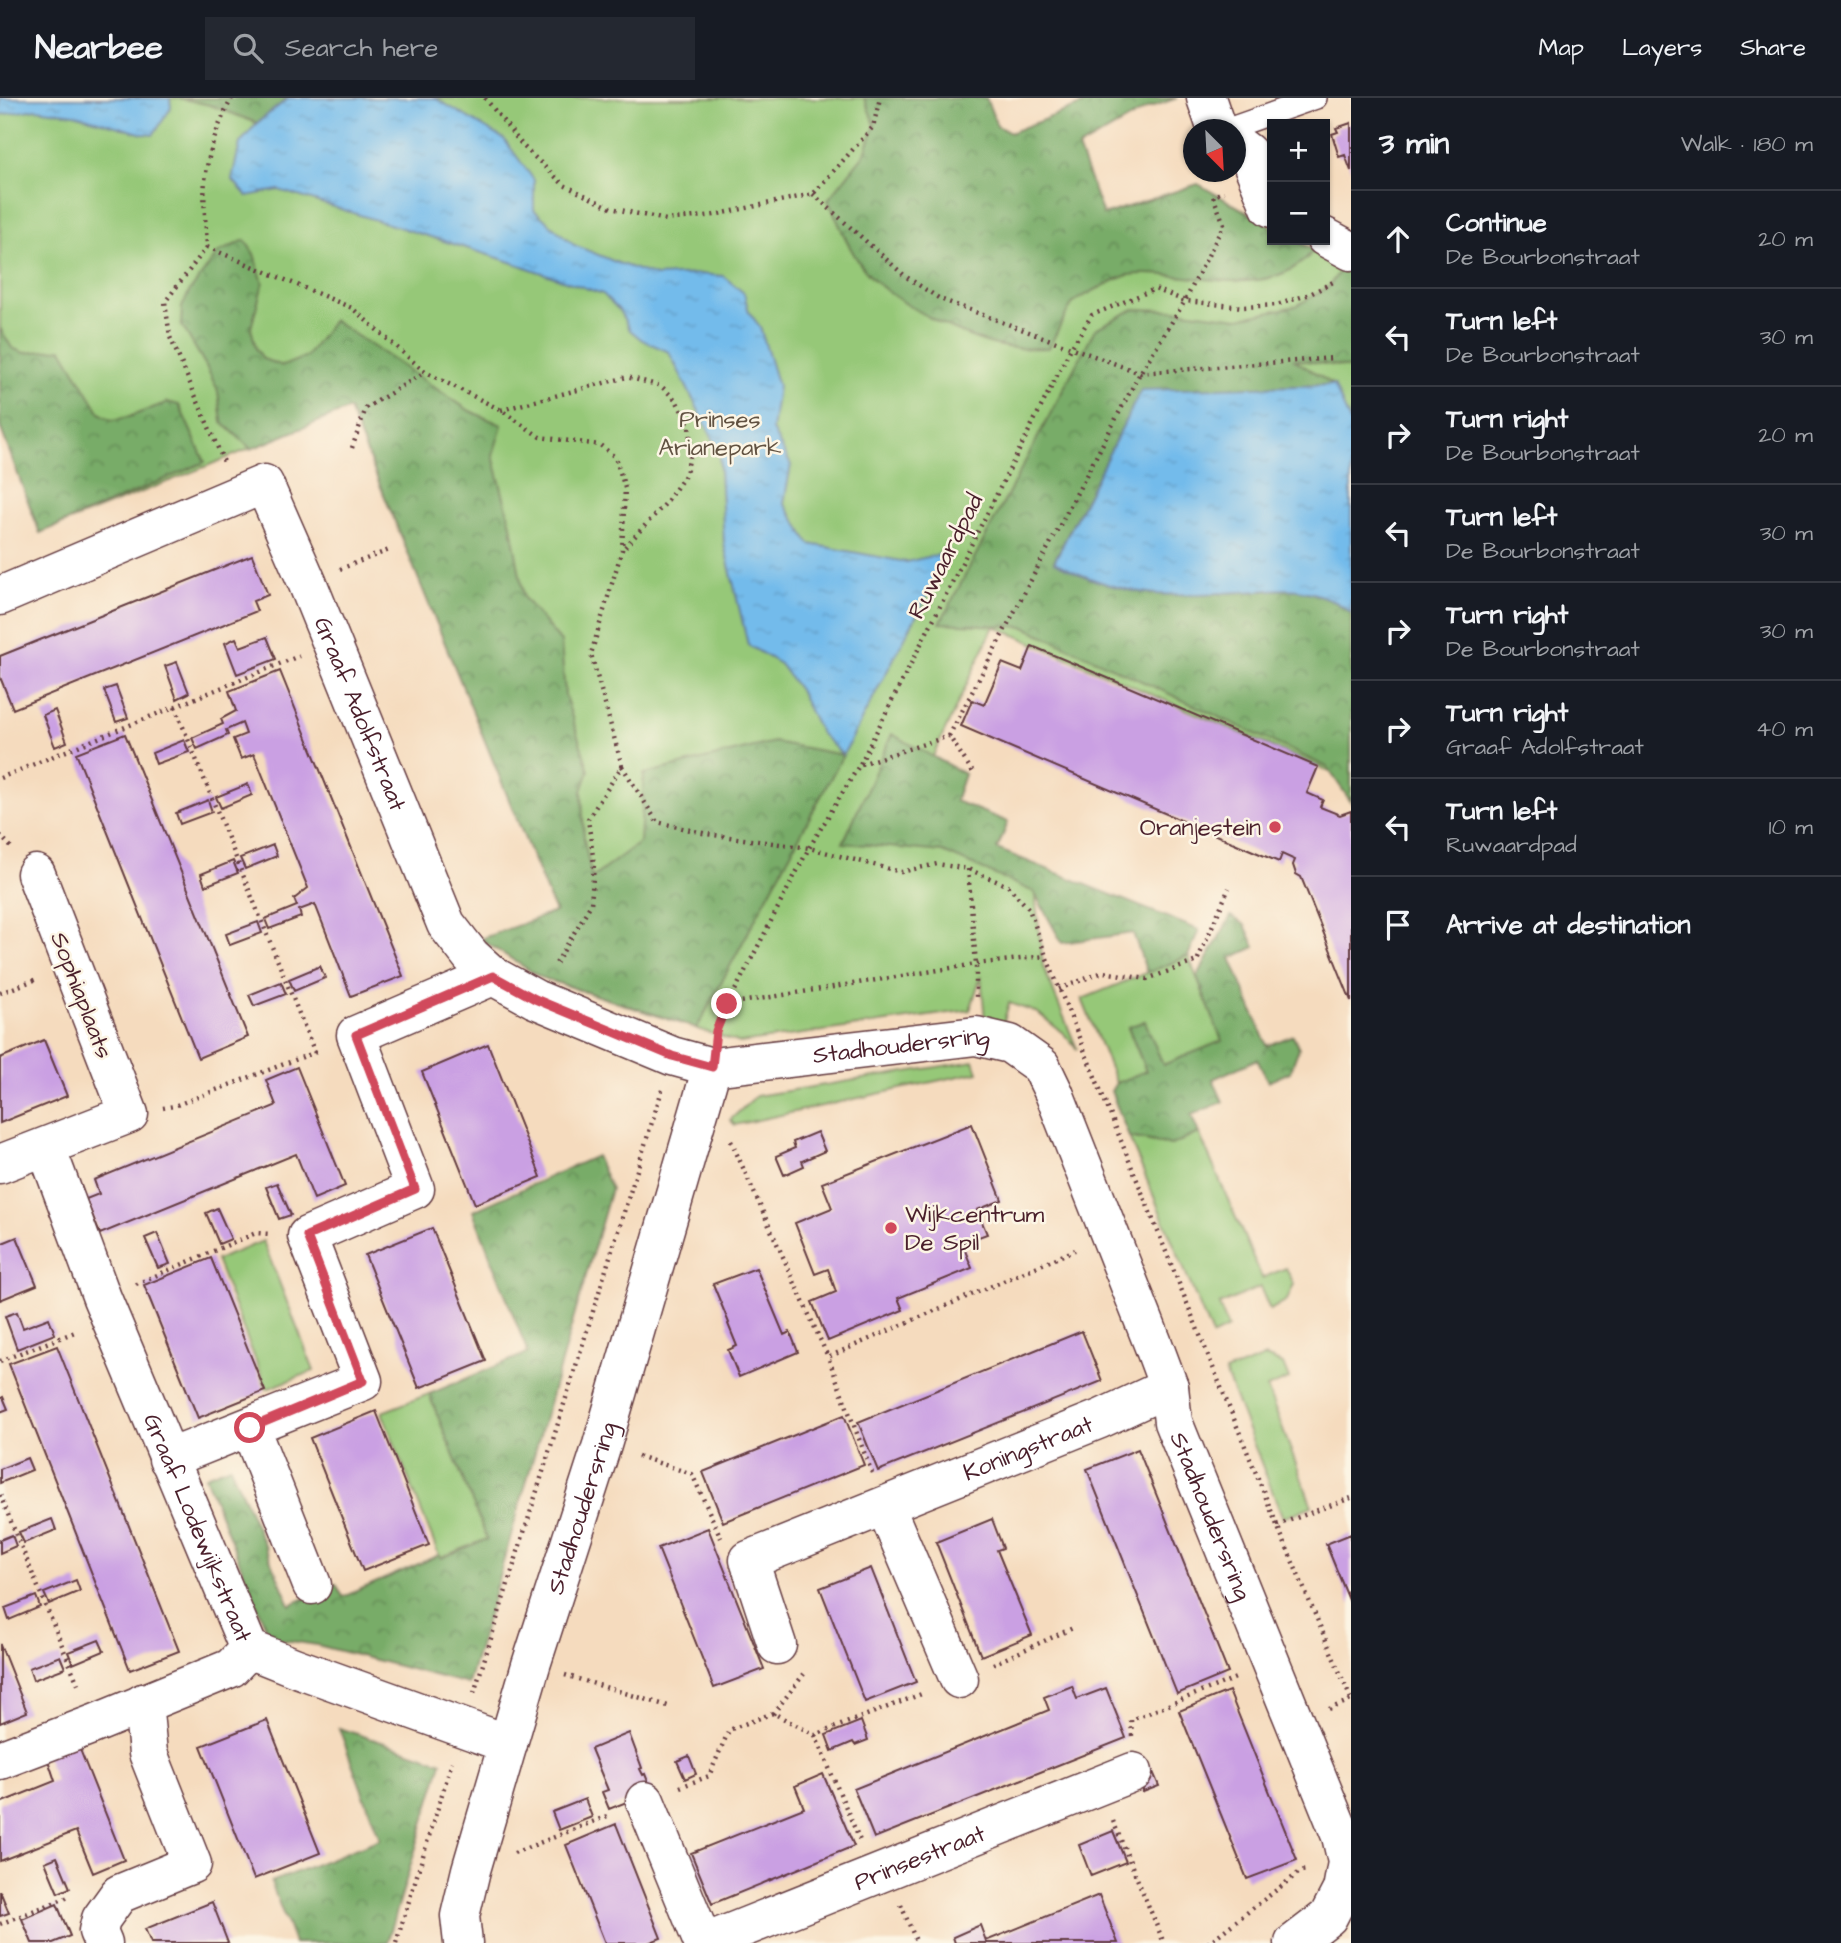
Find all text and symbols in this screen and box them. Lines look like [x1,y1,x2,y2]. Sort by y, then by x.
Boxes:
search box [205,17,695,80]
text: Nearbee [35,25,163,71]
icon: search [229,29,267,67]
text: Search here [285,30,438,66]
text: Map [1539,31,1584,65]
text: Layers [1622,31,1702,65]
text: Share [1740,31,1806,65]
north arrow [1183,119,1246,182]
map controls [1267,119,1330,245]
button: + [1267,119,1330,182]
text: 3 min [1379,123,1449,165]
text: Walk · 180 m [1681,128,1813,160]
button: − [1267,182,1330,245]
text: Continue [1446,205,1547,241]
icon: ahead [1379,220,1417,258]
text: 20 m [1758,223,1813,255]
text: De Bourbonstraat [1446,241,1640,273]
text: Turn left [1446,303,1557,339]
icon: left [1379,318,1417,356]
text: 30 m [1760,321,1813,353]
text: De Bourbonstraat [1446,339,1640,371]
text: Turn right [1446,401,1568,437]
park label: Prinses Arianepark [659,403,782,465]
icon: right [1379,416,1417,454]
text: 20 m [1758,419,1813,451]
text: De Bourbonstraat [1446,437,1640,469]
street label: Ruwaardpad [900,488,992,625]
text: Turn left [1446,499,1557,535]
icon: left [1379,514,1417,552]
text: 30 m [1760,517,1813,549]
text: De Bourbonstraat [1446,535,1640,567]
text: Turn right [1446,597,1568,633]
street label: Graaf Adolfstraat [305,612,414,816]
icon: right [1379,612,1417,650]
text: 30 m [1760,615,1813,647]
text: De Bourbonstraat [1446,633,1640,665]
text: Turn right [1446,695,1568,731]
icon: right [1379,710,1417,748]
text: 40 m [1756,713,1813,745]
text: Graaf Adolfstraat [1446,731,1644,763]
text: Turn left [1446,793,1557,829]
icon: left [1379,808,1417,846]
place label: Oranjestein [1140,811,1261,845]
text: 10 m [1768,811,1813,843]
marker: Oranjestein [1267,819,1283,835]
text: Ruwaardpad [1446,829,1577,861]
icon: arrive [1379,906,1417,944]
text: Arrive at destination [1446,907,1691,943]
street label: Sophiaplaats [41,927,121,1064]
route end [711,988,742,1019]
street label: Stadhoudersring [811,1020,994,1073]
place label: Wijkcentrum De Spil [905,1198,1045,1260]
marker: Wijkcentrum De Spil [883,1220,899,1236]
street label: Koningstraat [958,1407,1098,1490]
street label: Graaf Lodewijkstraat [134,1409,260,1648]
route start [234,1412,265,1443]
street label: Stadhoudersring [539,1418,627,1599]
street label: Stadhoudersring [1161,1427,1260,1606]
street label: Prinsestraat [849,1817,991,1900]

